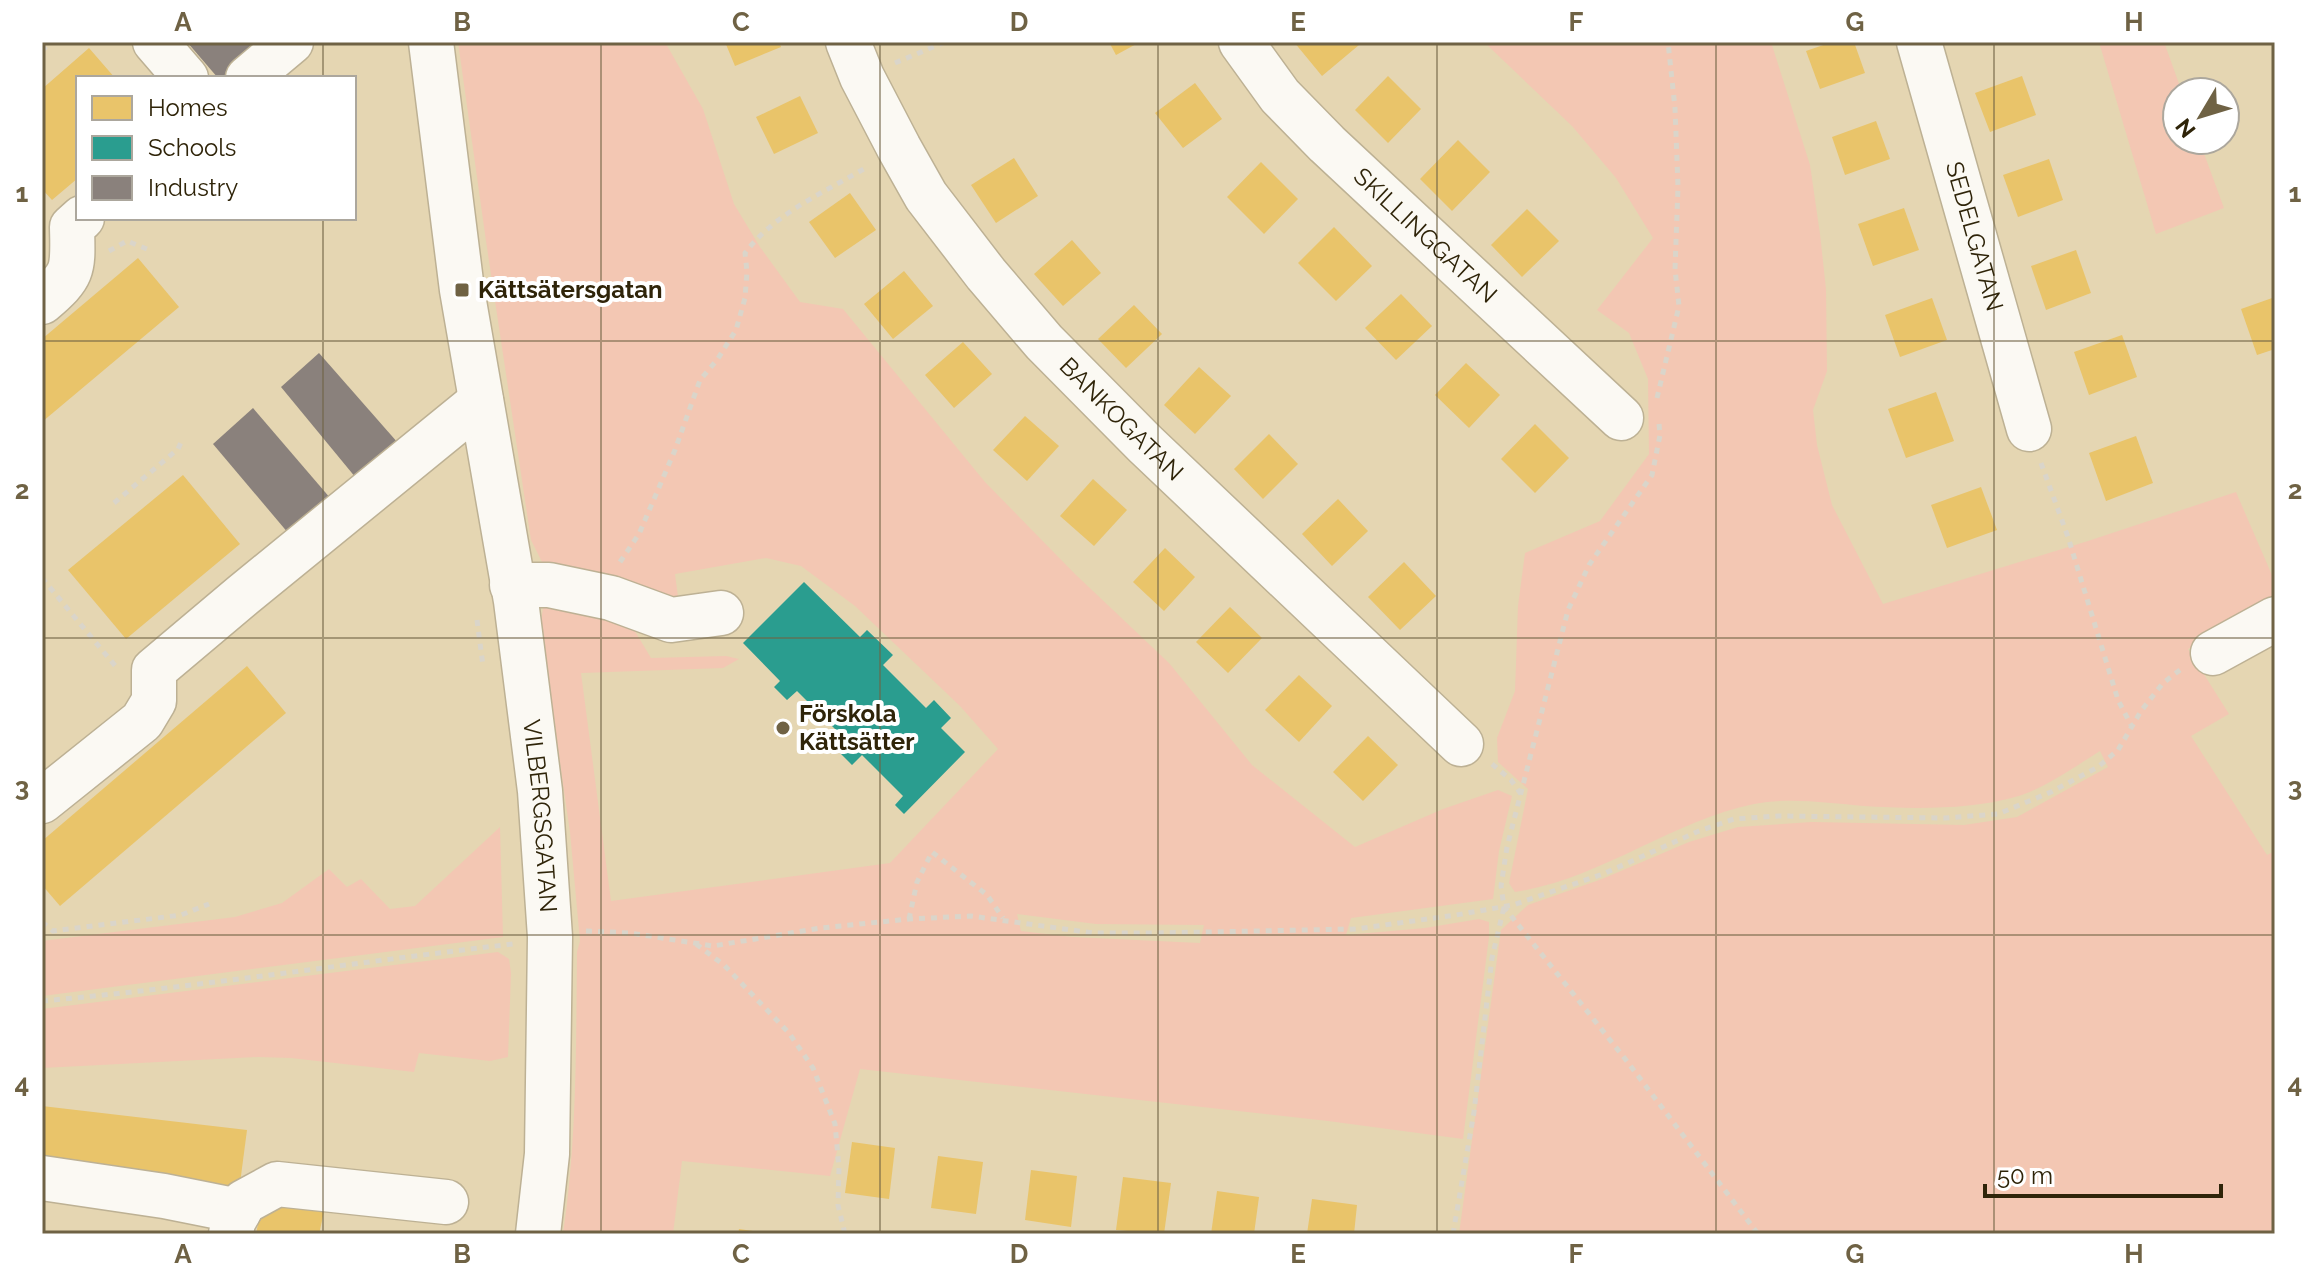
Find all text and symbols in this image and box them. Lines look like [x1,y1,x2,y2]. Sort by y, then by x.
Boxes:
text: A [174,7,192,37]
text: B [453,7,471,37]
text: C [732,7,750,37]
text: D [1010,7,1028,37]
text: E [1290,7,1306,37]
text: F [1569,7,1584,37]
text: G [1846,7,1864,37]
text: H [2124,7,2144,37]
legend [76,76,356,220]
north arrow [2161,76,2241,156]
text: Homes [148,93,228,122]
text: N [2170,114,2201,143]
text: Schools [148,133,236,162]
street label: SEDELGATAN [1940,158,2010,314]
street label: SKILLINGGATAN [1348,161,1503,309]
text: Industry [148,173,238,202]
text: 1 [16,178,29,208]
text: 1 [2289,178,2302,208]
place label: Kättsätersgatan [478,275,662,304]
marker: Kättsätersgatan [453,281,471,299]
street label: BANKOGATAN [1054,351,1189,487]
text: 2 [15,475,29,505]
text: 2 [2288,475,2302,505]
place label: Förskola Kättsätter [799,699,914,756]
street label: VILBERGSGATAN [517,718,563,914]
marker: Förskola Kättsätter [774,719,792,737]
text: 3 [15,772,29,802]
text: 3 [2288,772,2302,802]
text: 4 [15,1069,29,1099]
text: 4 [2288,1069,2302,1099]
scale bar [1985,1148,2221,1198]
text: 50 m [1997,1161,2053,1190]
text: A [174,1239,192,1269]
text: B [453,1239,471,1269]
text: C [732,1239,750,1269]
text: D [1010,1239,1028,1269]
text: E [1290,1239,1306,1269]
text: F [1569,1239,1584,1269]
text: G [1846,1239,1864,1269]
text: H [2124,1239,2144,1269]

